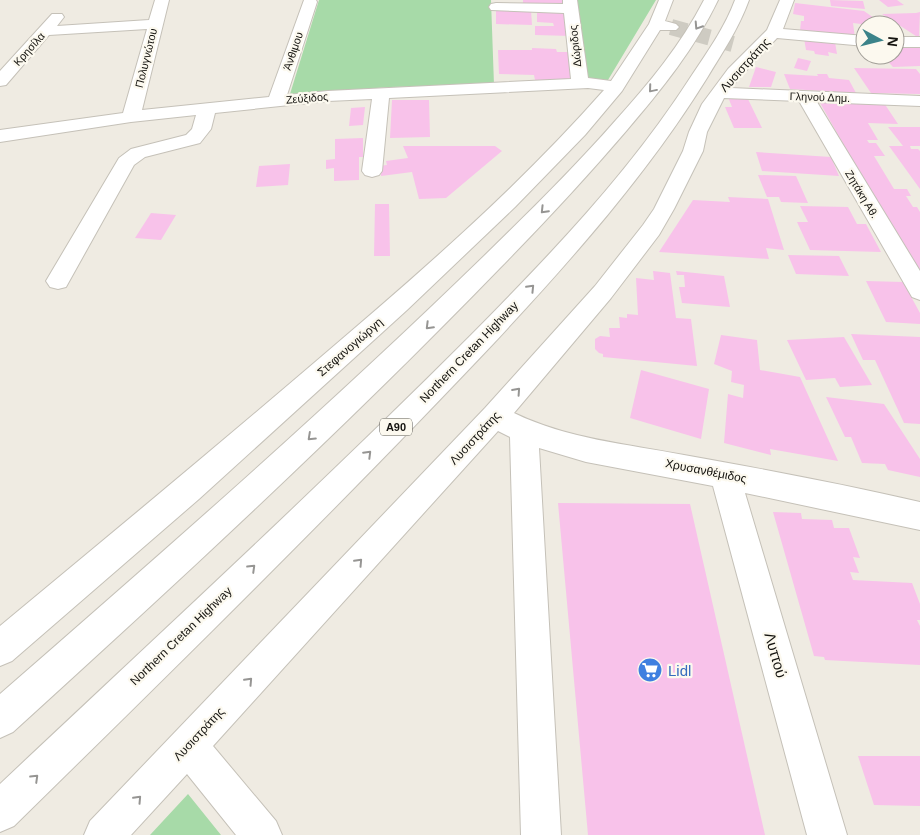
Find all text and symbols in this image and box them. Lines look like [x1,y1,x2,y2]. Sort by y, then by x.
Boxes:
north arrow [855,15,905,65]
one-way arrow [694,21,704,30]
street label: Δώριδος [567,24,583,68]
street label: Πολυγνώτου [133,27,159,89]
street label: Κρησίλα [11,29,47,68]
street label: Άνθιμου [281,30,305,72]
street label: Λυσιστράτης [717,35,773,95]
text: N [884,36,901,48]
one-way arrow [649,83,658,92]
street label: Ζεύξιδος [285,90,329,106]
street label: Γληνού Δημ. [789,90,851,104]
street label: Ζητάκη Αθ. [843,168,881,220]
one-way arrow [541,205,550,214]
one-way arrow [525,285,534,294]
street label: Northern Cretan Highway [417,298,521,406]
street label: Στεφανογιώργη [315,315,385,379]
one-way arrow [426,320,435,329]
one-way arrow [512,388,521,397]
street label: Λυσιστράτης [447,408,503,468]
road number: Α90 [380,418,412,436]
one-way arrow [307,431,316,440]
one-way arrow [363,451,372,460]
street label: Χρυσανθέμιδος [664,456,748,486]
one-way arrow [353,558,362,567]
one-way arrow [246,565,255,574]
street label: Northern Cretan Highway [127,584,235,688]
street label: Λυττού [761,630,791,680]
supermarket icon: Lidl [637,657,663,683]
place label: Lidl [668,662,691,679]
one-way arrow [243,677,252,686]
street label: Λυσιστράτης [171,704,227,764]
one-way arrow [29,775,38,784]
one-way arrow [132,796,141,805]

